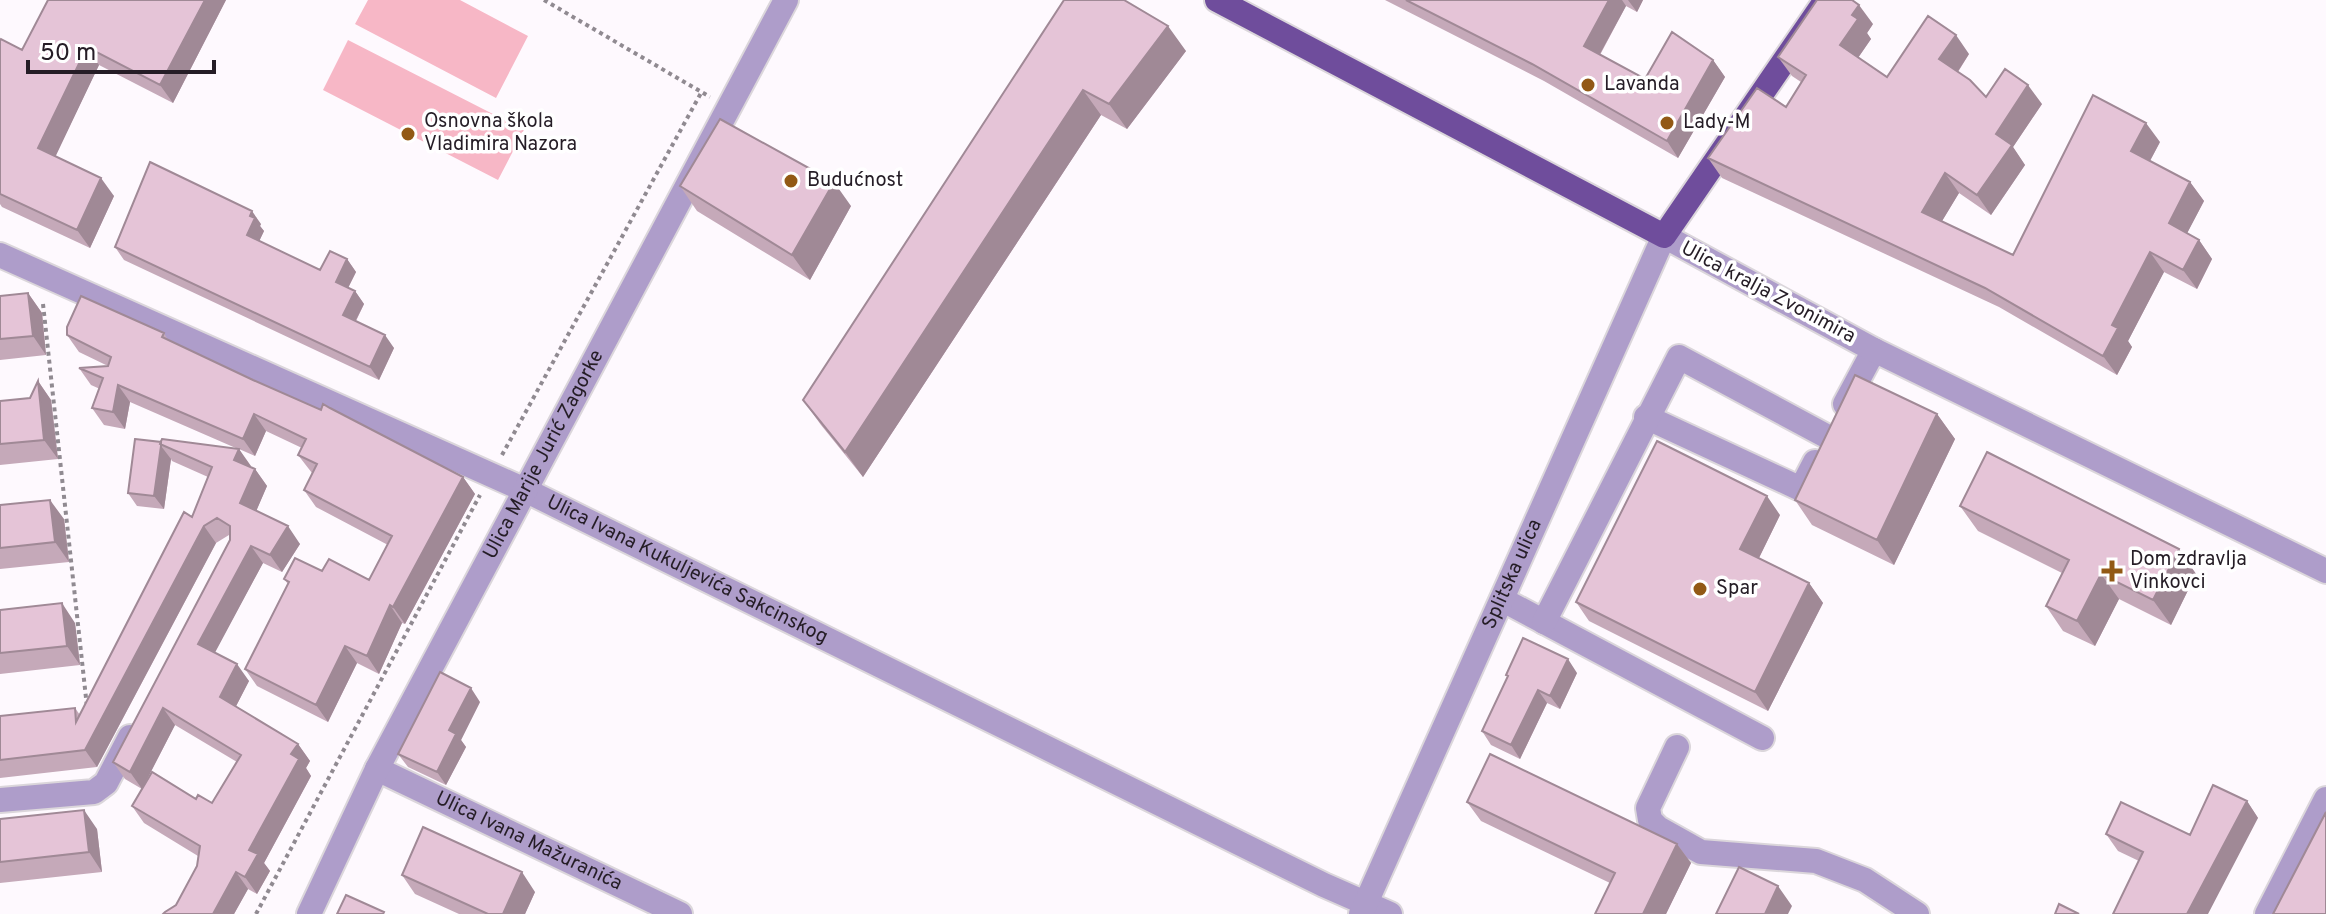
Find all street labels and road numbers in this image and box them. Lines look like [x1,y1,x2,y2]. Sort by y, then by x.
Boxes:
street label: Ulica kralja Zvonimira [1676,236,1860,350]
street label: Ulica Marije Jurić Zagorke [478,346,610,564]
street label: Ulica Ivana Kukuljevića Sakcinskog [542,490,832,651]
street label: Splitska ulica [1477,515,1549,633]
street label: Ulica Ivana Mažuranića [431,786,626,897]

